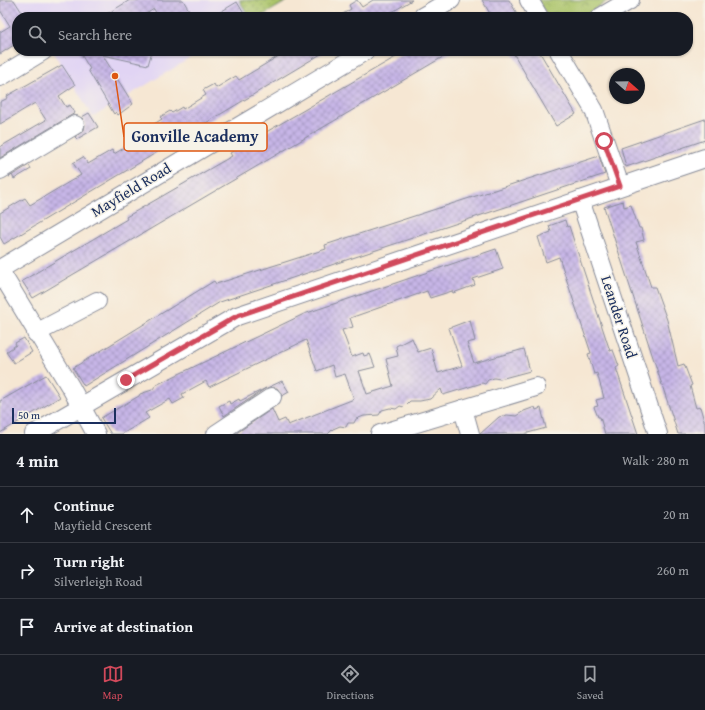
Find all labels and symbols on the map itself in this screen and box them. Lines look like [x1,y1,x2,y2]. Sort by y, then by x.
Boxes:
north arrow [609,68,645,104]
callout: Gonville Academy [124,123,267,151]
text: Gonville Academy [132,124,259,148]
route start [595,132,613,150]
street label: Mayfield Road [87,157,175,222]
street label: Leander Road [596,273,643,361]
route end [117,371,135,389]
scale bar [12,406,116,425]

